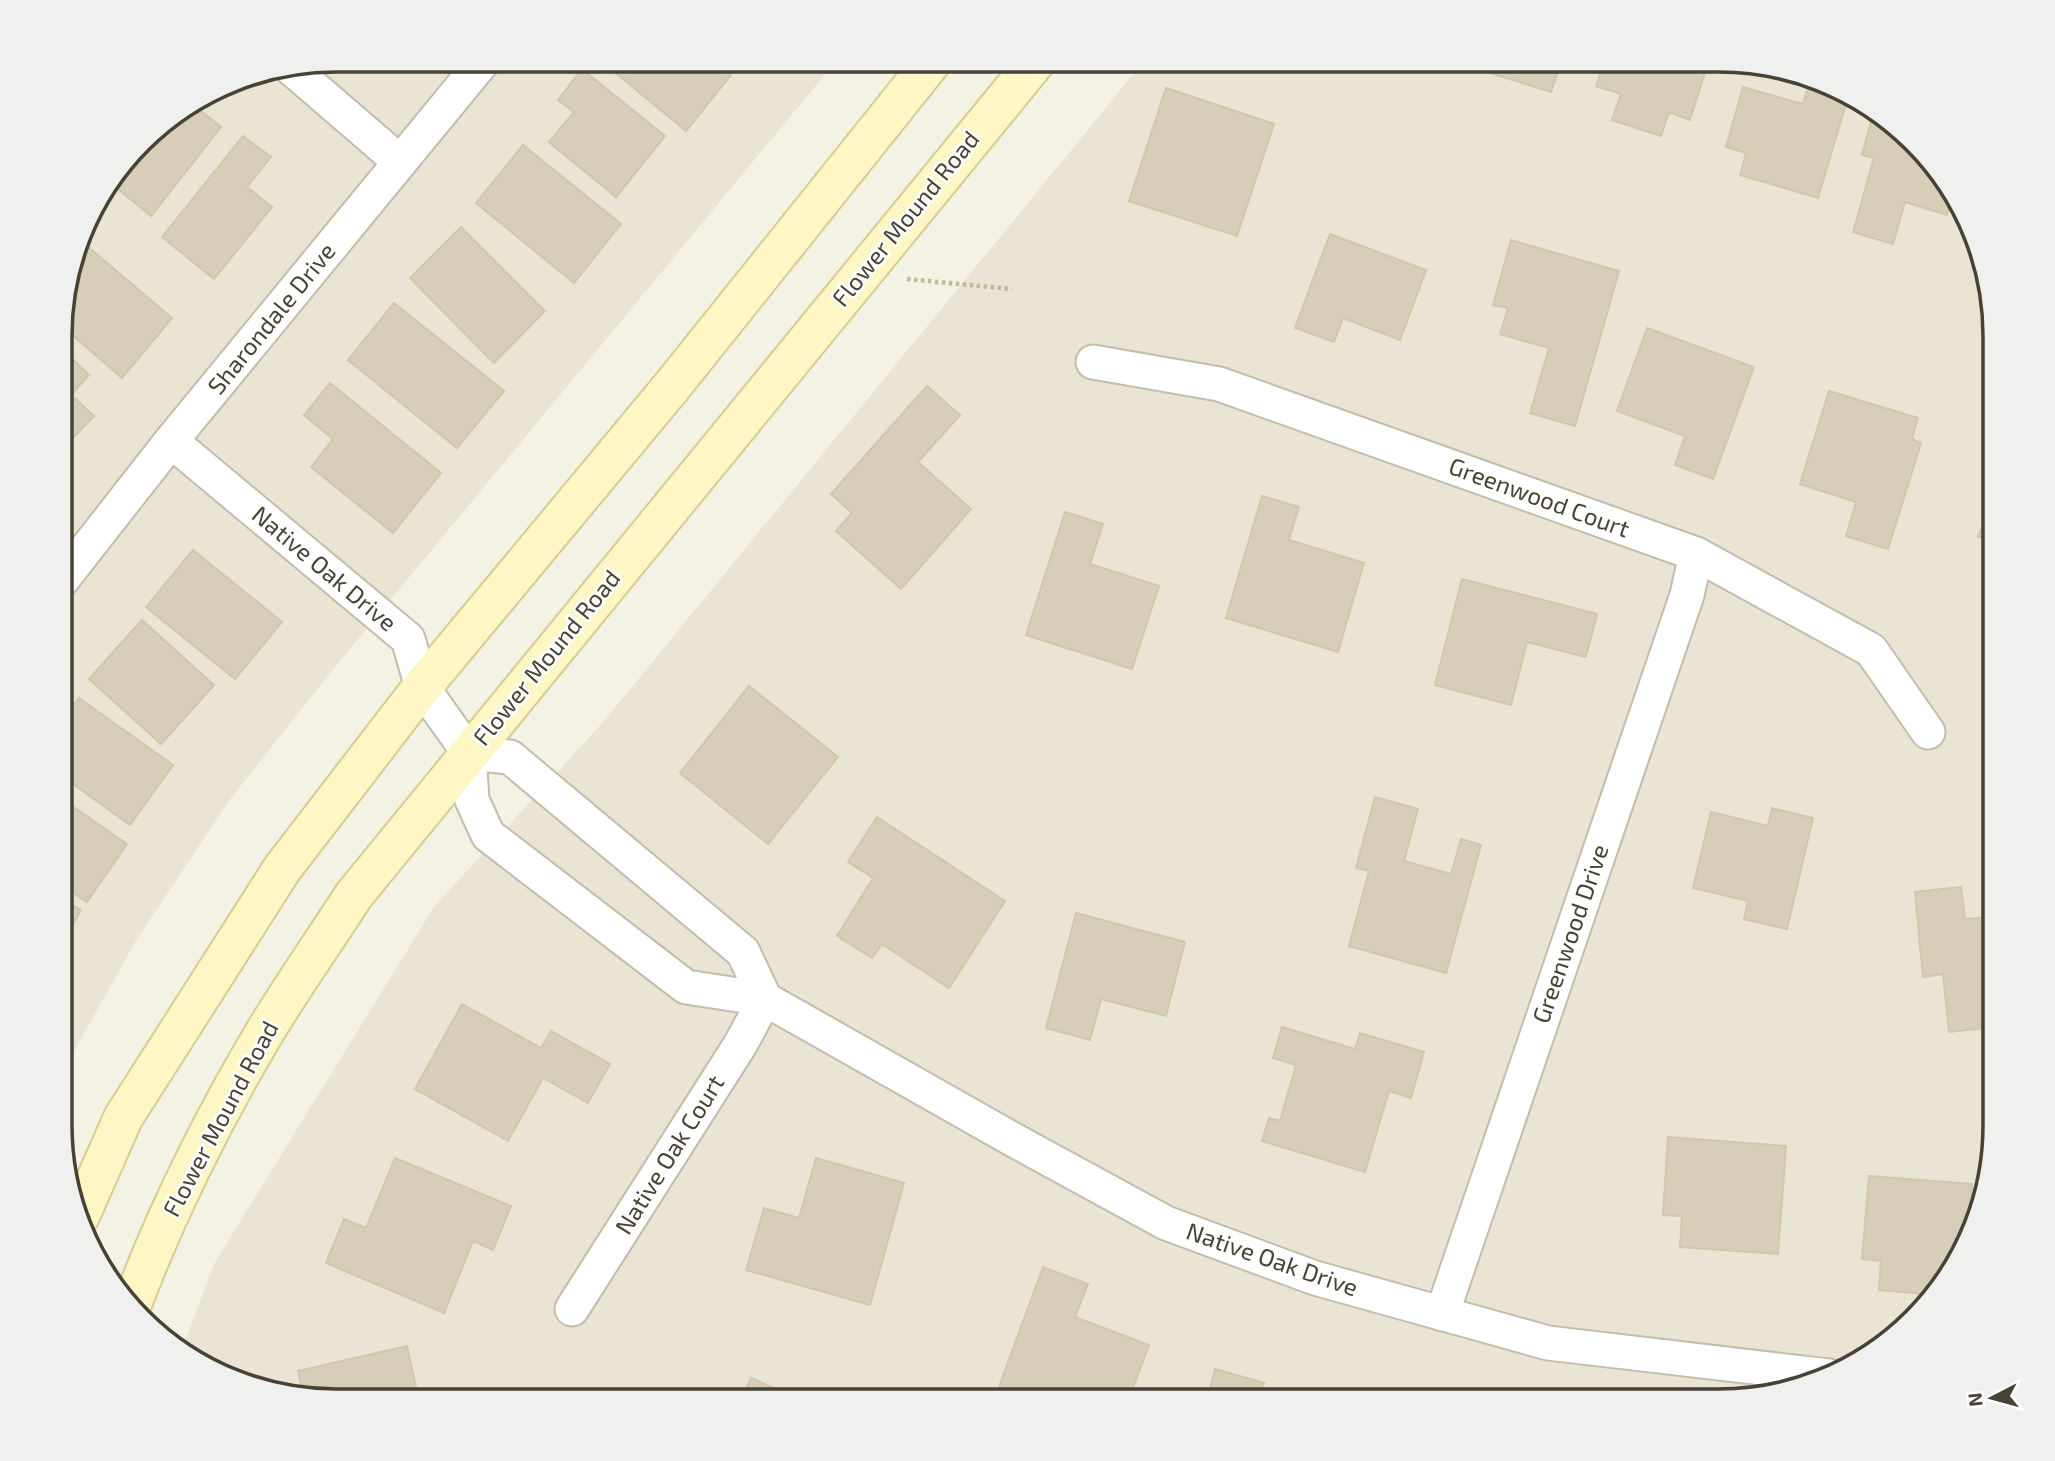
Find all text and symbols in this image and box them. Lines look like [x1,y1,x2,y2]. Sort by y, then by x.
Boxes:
street label: Flower Mound Road [825,124,985,312]
street label: Sharondale Drive [201,236,341,400]
street label: Greenwood Court [1445,450,1634,543]
street label: Native Oak Drive [247,499,403,637]
street label: Flower Mound Road [466,563,626,751]
street label: Greenwood Drive [1525,840,1614,1027]
street label: Flower Mound Road [156,1016,284,1221]
street label: Native Oak Court [608,1069,729,1239]
street label: Native Oak Drive [1183,1216,1362,1302]
north arrow [1957,1363,2027,1433]
text: N [1962,1392,1987,1408]

